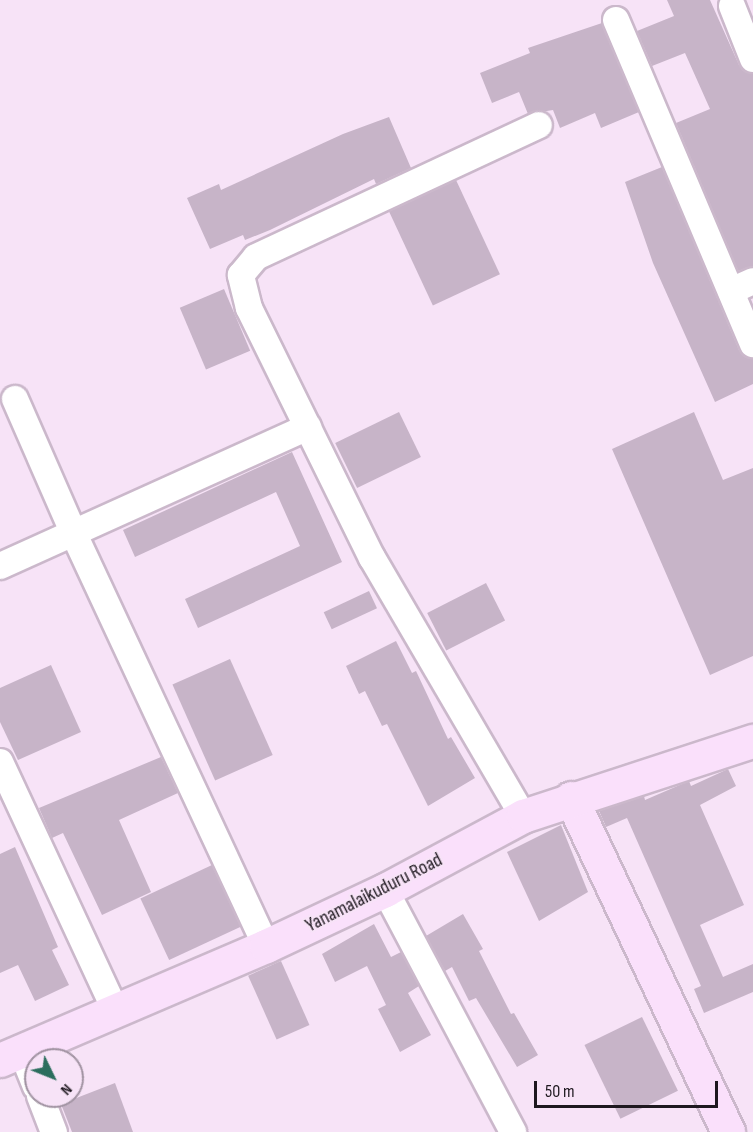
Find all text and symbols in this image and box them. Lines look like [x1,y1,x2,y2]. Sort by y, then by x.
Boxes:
street label: Yanamalaikuduru Road [302,848,446,938]
north arrow [24,1048,84,1108]
scale bar [537,1069,722,1107]
text: N [56,1080,76,1099]
text: 50 m [545,1081,575,1102]

